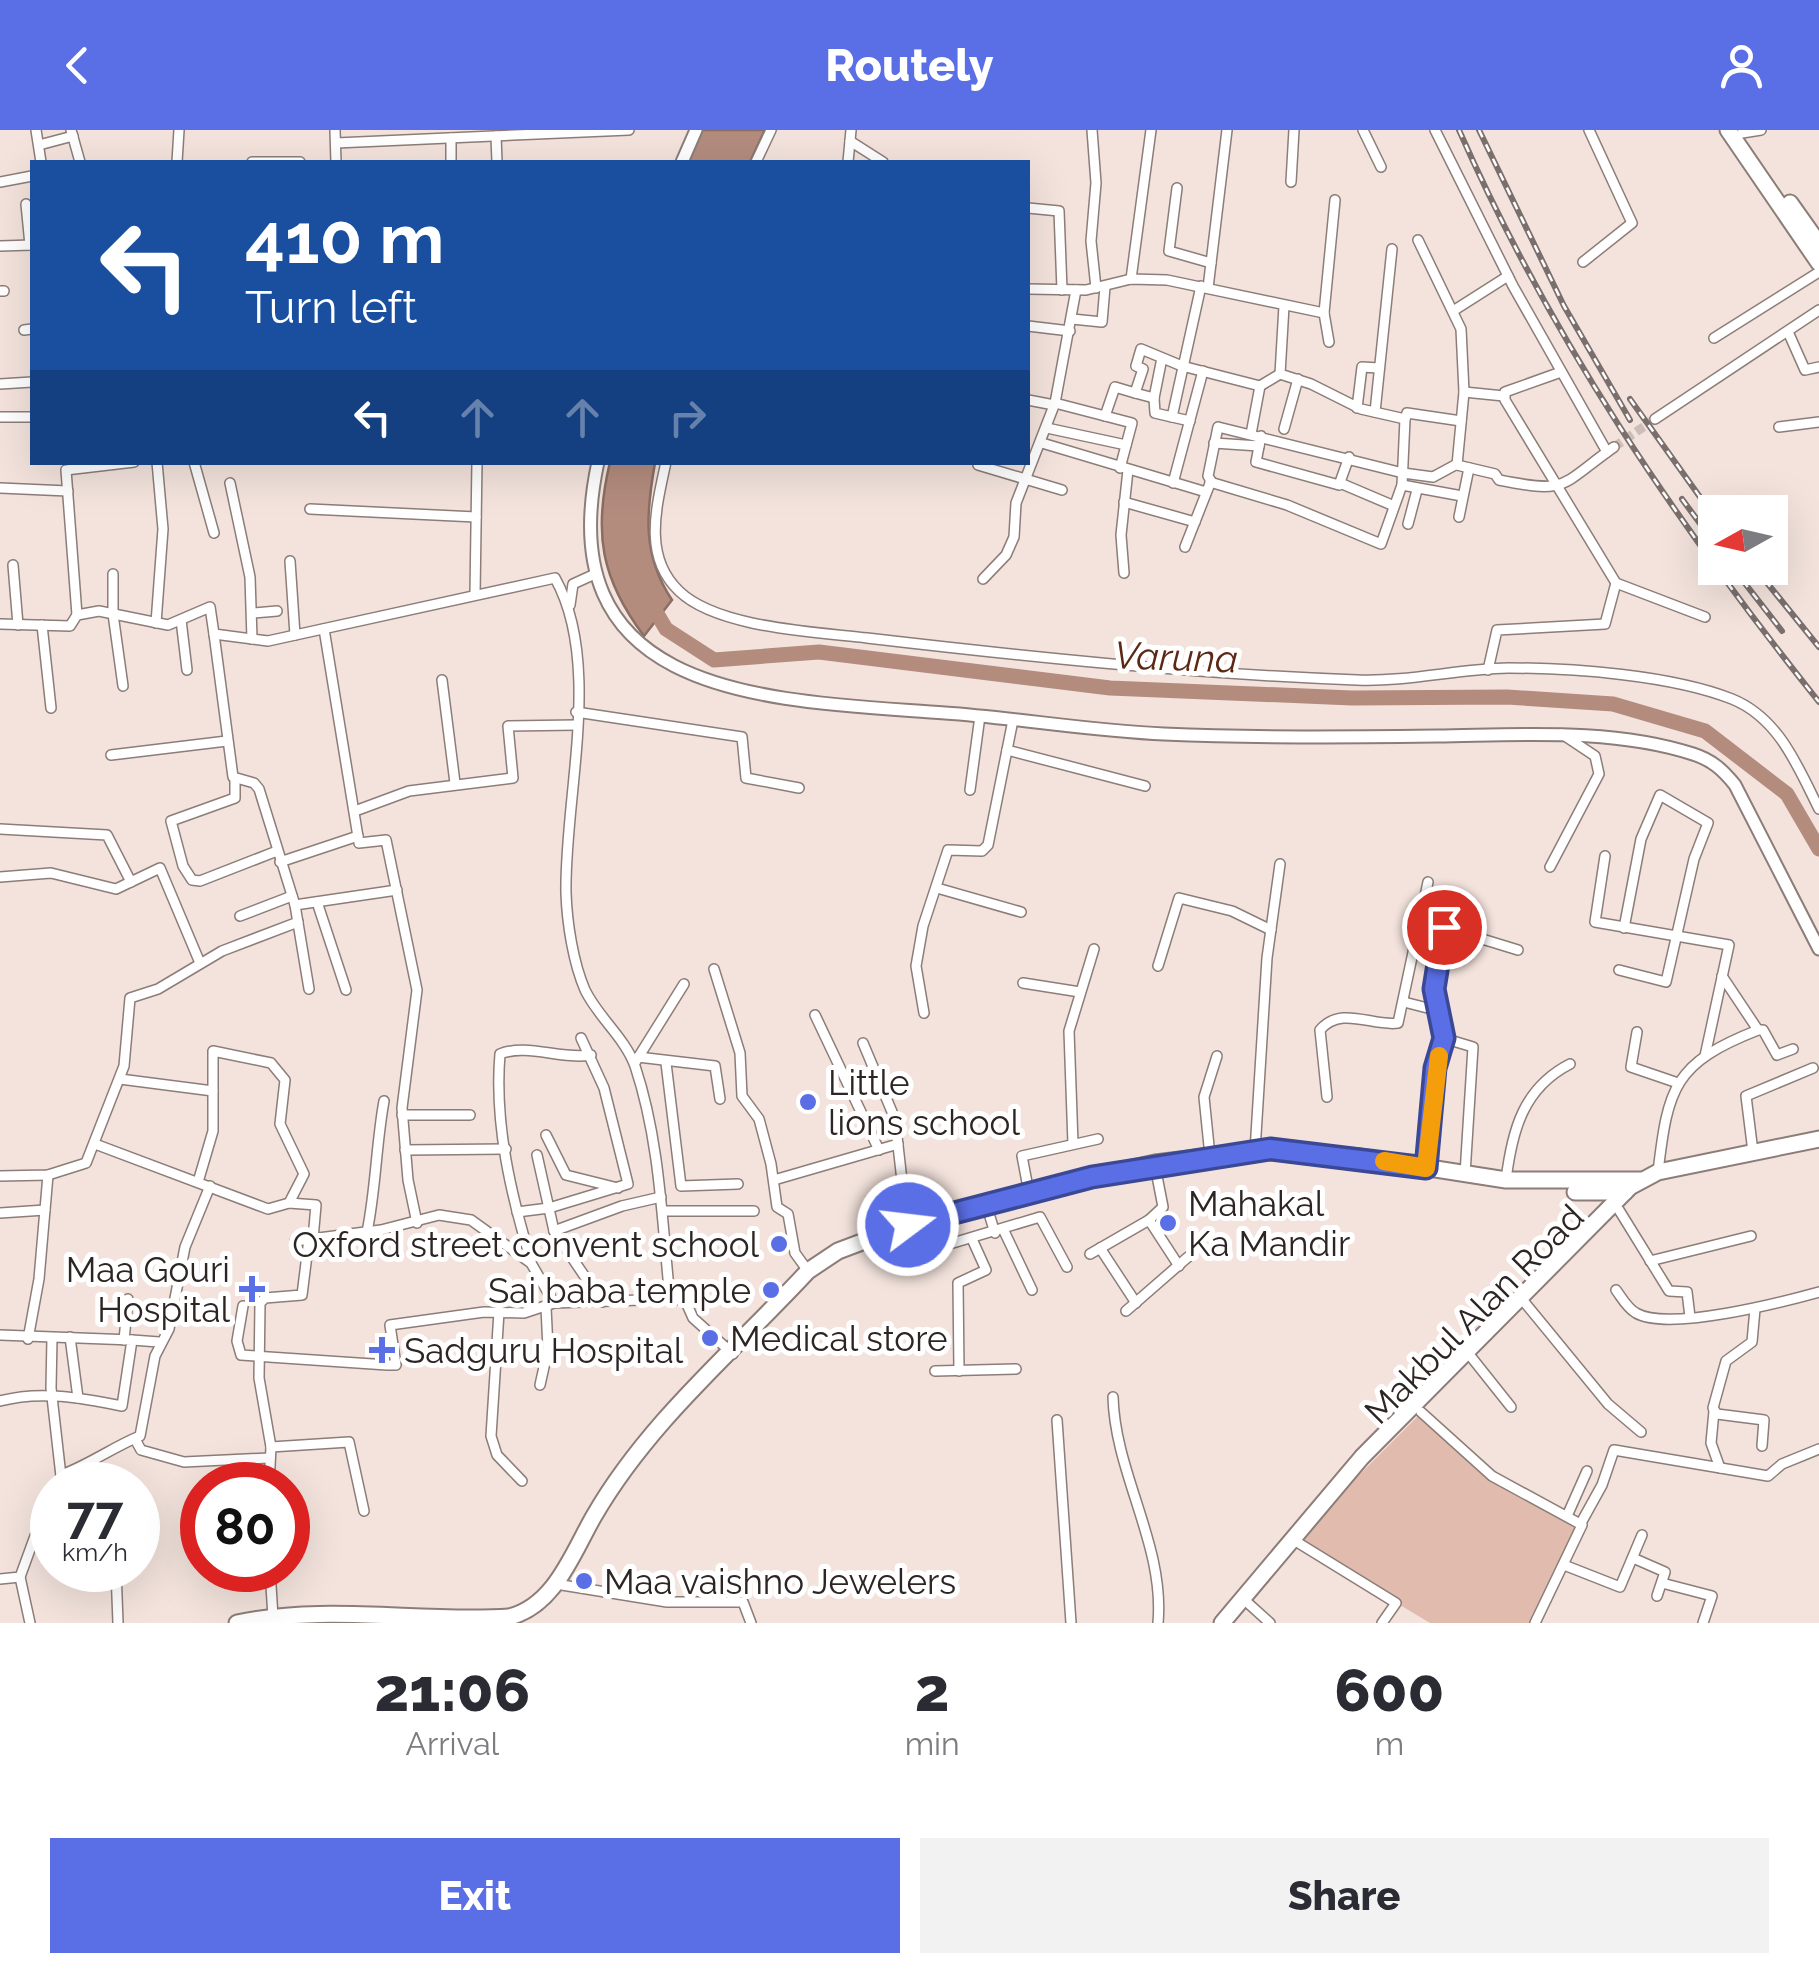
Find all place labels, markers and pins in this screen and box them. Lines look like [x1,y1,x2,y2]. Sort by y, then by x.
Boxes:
pin [1402,885,1487,970]
place label: Little lions school [828,1062,1020,1143]
marker: Little lions school [797,1091,819,1113]
place label: Mahakal Ka Mandir [1188,1183,1350,1264]
marker: Mahakal Ka Mandir [1157,1212,1179,1234]
place label: Oxford street convent school [292,1224,759,1265]
marker: Oxford street convent school [768,1233,790,1255]
place label: Maa Gouri Hospital [66,1249,230,1330]
place label: Sai baba temple [488,1270,751,1311]
marker: Maa Gouri Hospital [239,1276,265,1302]
marker: Sai baba temple [760,1279,782,1301]
place label: Medical store [730,1318,947,1359]
marker: Medical store [699,1327,721,1349]
place label: Sadguru Hospital [404,1330,684,1371]
marker: Sadguru Hospital [369,1337,395,1363]
place label: Maa vaishno Jewelers [604,1561,956,1602]
marker: Maa vaishno Jewelers [573,1570,595,1592]

